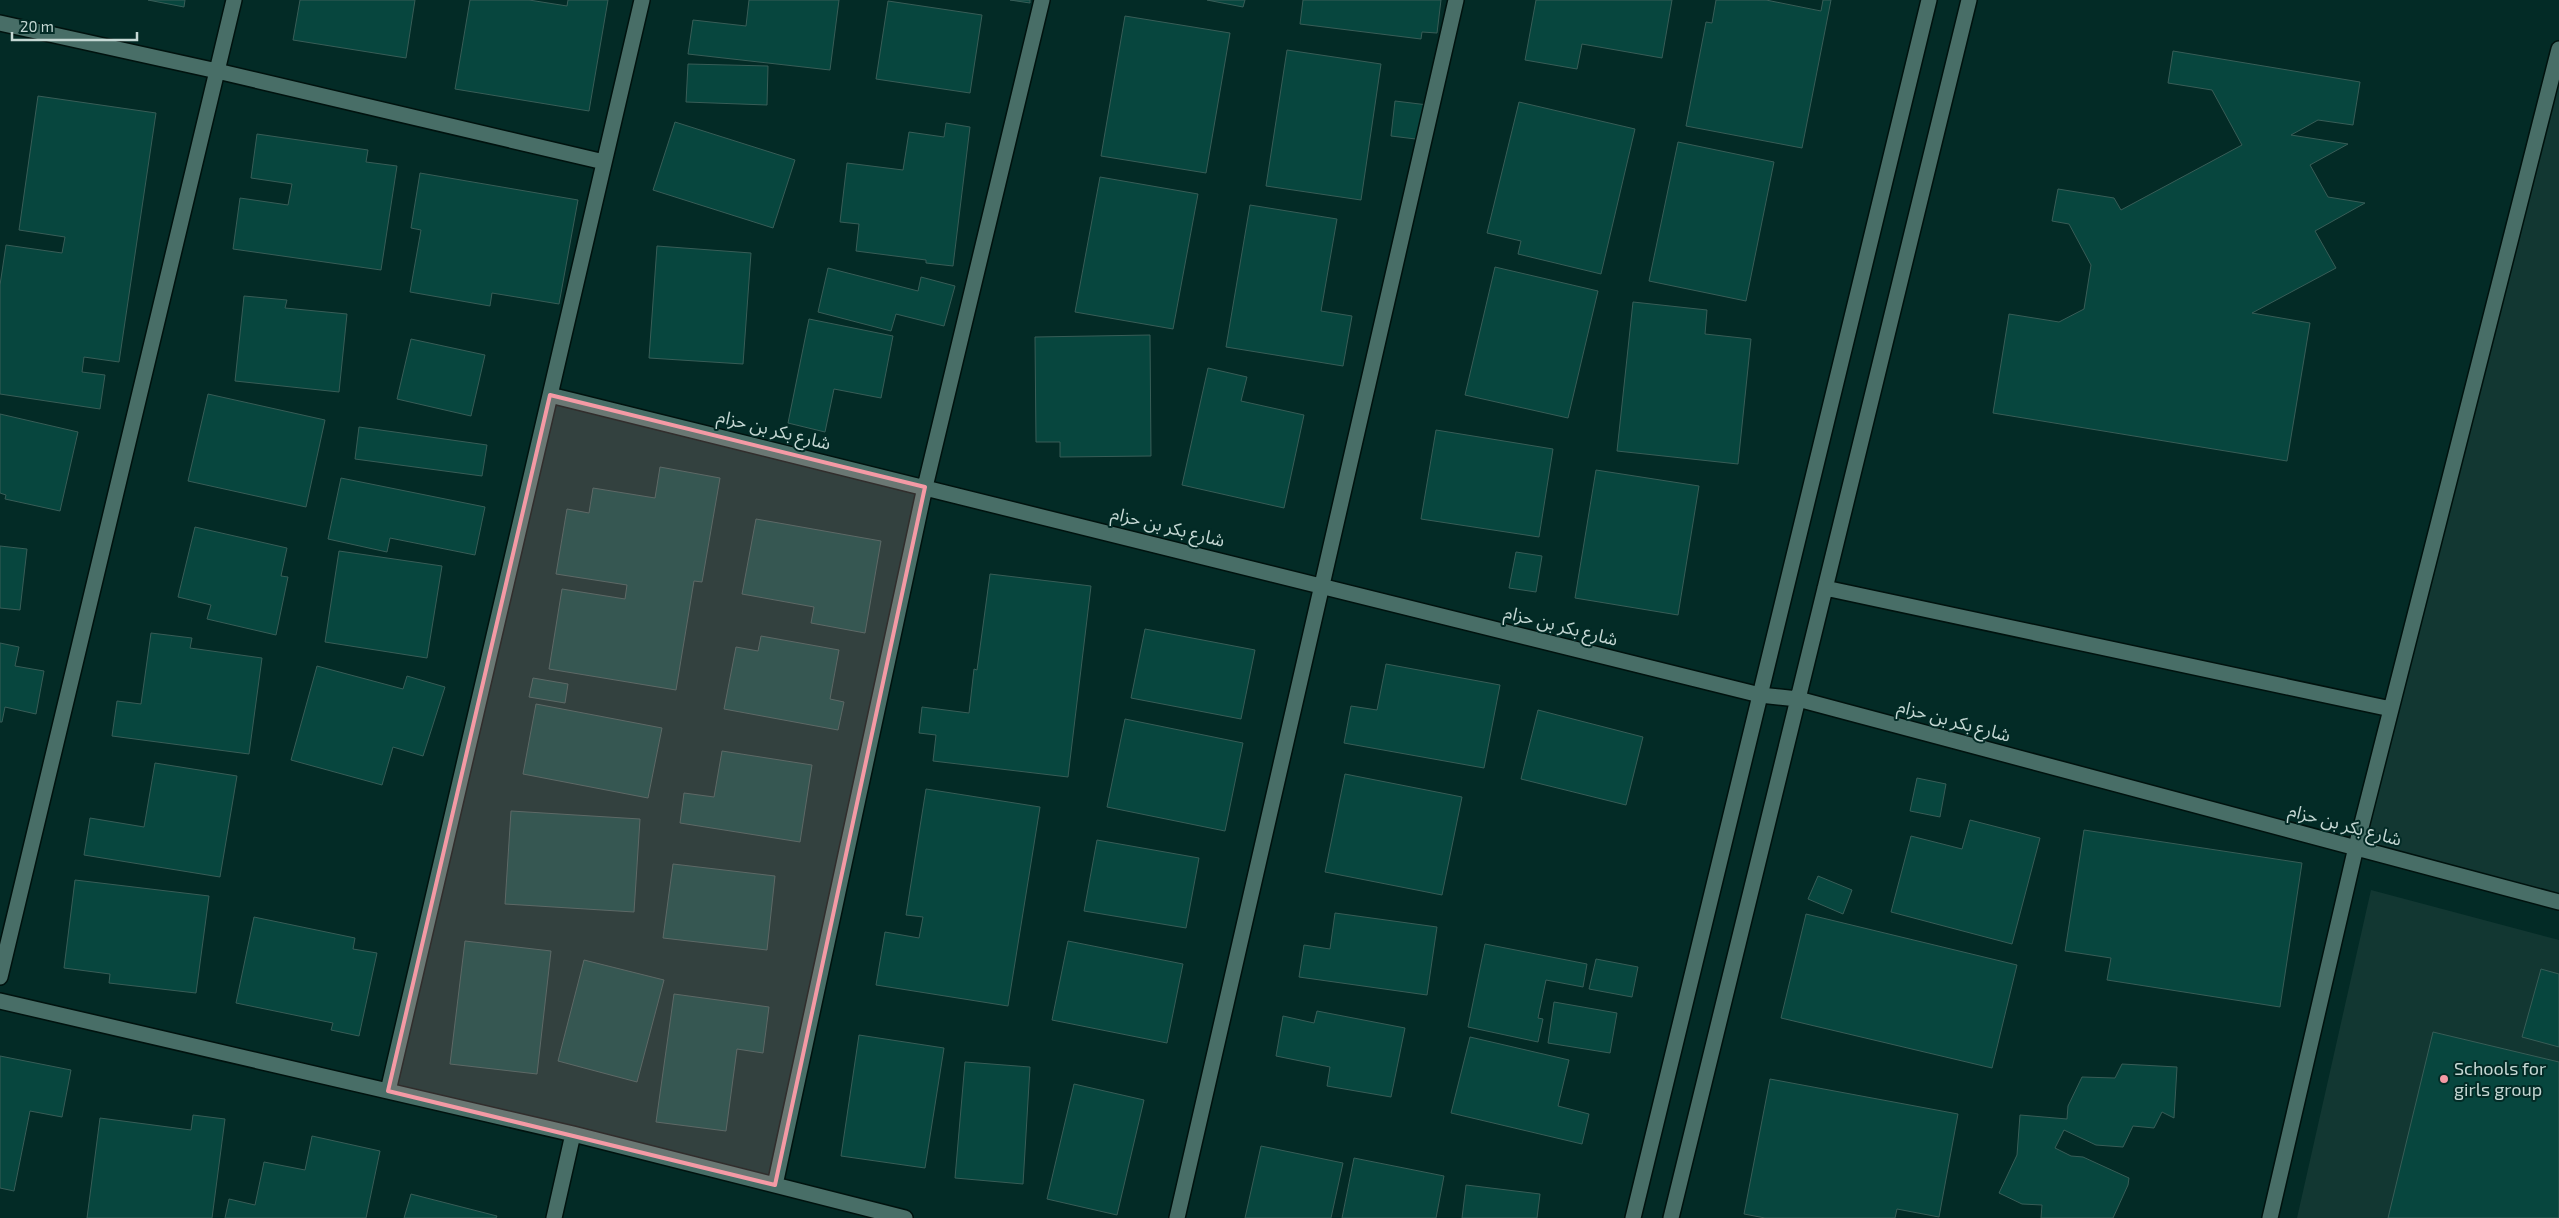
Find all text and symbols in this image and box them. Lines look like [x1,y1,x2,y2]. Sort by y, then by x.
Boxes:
scale bar [12,10,138,42]
text: 20 m [20,17,54,35]
street label: شارع بكر بن حزام [714,404,833,458]
street label: شارع بكر بن حزام [1108,501,1227,555]
street label: شارع بكر بن حزام [1501,600,1620,654]
street label: شارع بكر بن حزام [1894,694,2013,750]
street label: شارع بكر بن حزام [2285,798,2404,854]
place label: Schools for girls group [2454,1057,2546,1100]
marker: Schools for girls group [2438,1073,2450,1085]

